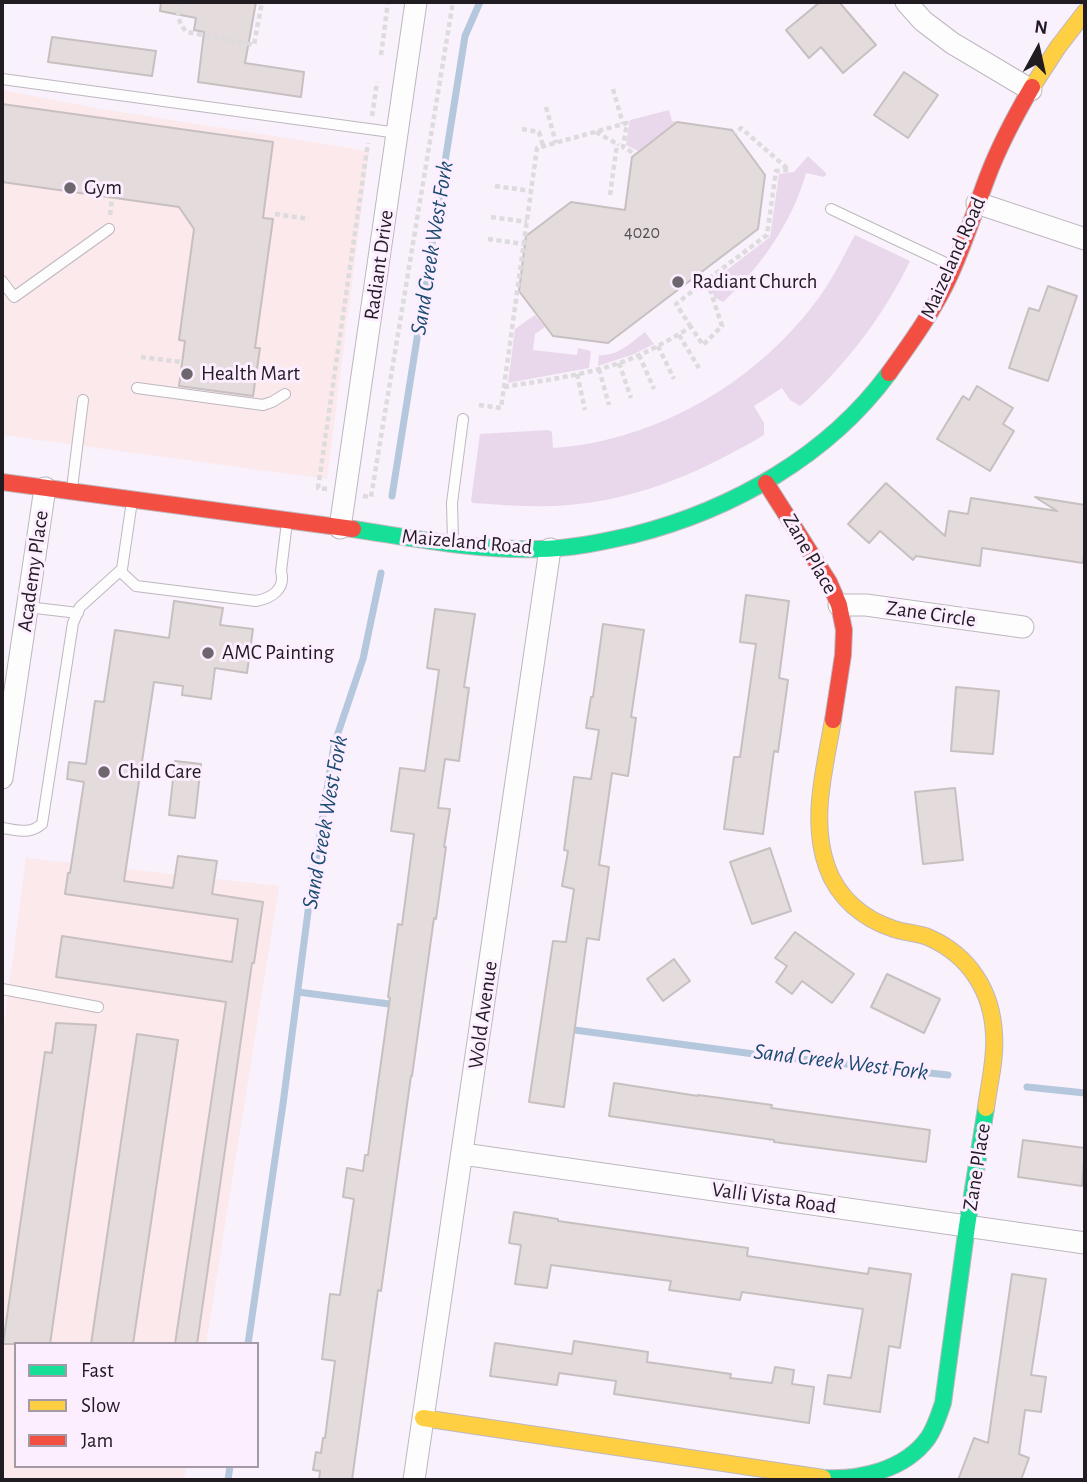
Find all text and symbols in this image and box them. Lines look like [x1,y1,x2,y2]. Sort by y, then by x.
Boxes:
north arrow [1003,14,1073,84]
text: N [1033,17,1049,38]
water label: Sand Creek West Fork [405,159,459,337]
place label: Gym [84,175,122,201]
marker: Gym [62,180,78,196]
street label: Maizeland Road [915,193,991,323]
street label: Radiant Drive [359,208,399,322]
house number: 4020 [624,222,660,244]
place label: Radiant Church [692,269,817,295]
marker: Radiant Church [670,274,686,290]
place label: Health Mart [201,361,300,387]
marker: Health Mart [179,366,195,382]
street label: Academy Place [12,509,54,633]
street label: Zane Place [777,510,843,598]
street label: Maizeland Road [401,524,533,560]
street label: Zane Circle [885,595,977,633]
place label: AMC Painting [222,640,334,666]
marker: AMC Painting [200,645,216,661]
water label: Sand Creek West Fork [296,733,354,911]
place label: Child Care [118,759,201,785]
marker: Child Care [96,764,112,780]
street label: Wold Avenue [463,959,503,1071]
water label: Sand Creek West Fork [752,1038,930,1086]
street label: Zane Place [958,1122,996,1212]
street label: Valli Vista Road [710,1177,838,1219]
legend [14,1342,259,1468]
text: Fast [81,1360,114,1381]
text: Slow [81,1395,120,1416]
text: Jam [81,1430,113,1451]

